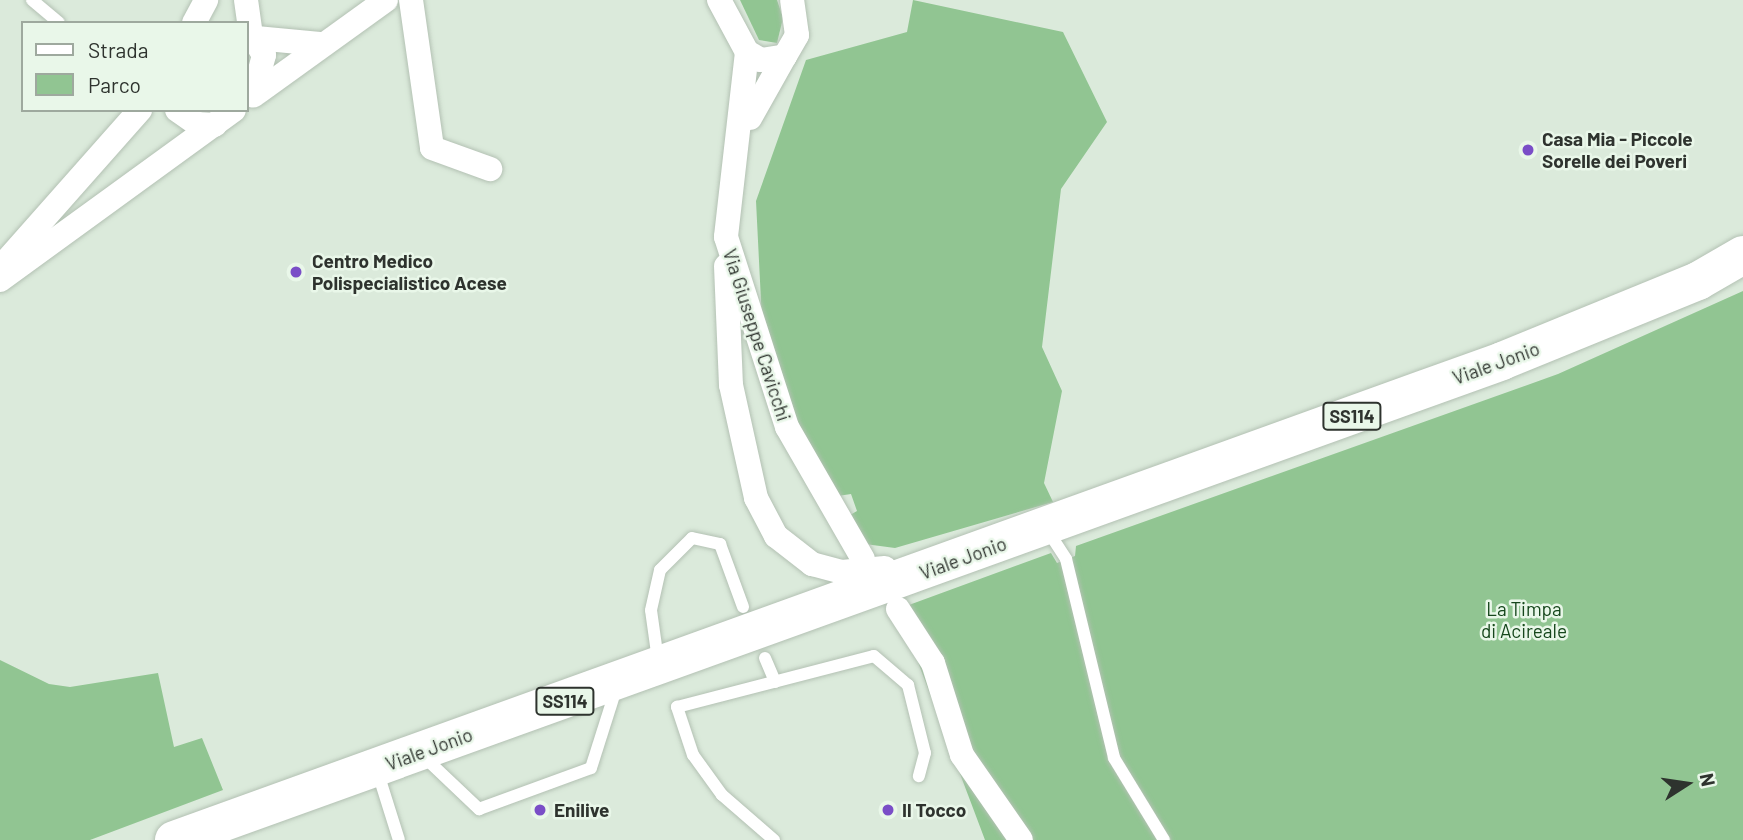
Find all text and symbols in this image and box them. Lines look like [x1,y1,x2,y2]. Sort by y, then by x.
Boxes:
legend [21,21,248,112]
text: Strada [88,37,148,62]
text: Parco [88,72,141,97]
place label: Casa Mia - Piccole Sorelle dei Poveri [1542,128,1693,172]
marker: Casa Mia - Piccole Sorelle dei Poveri [1520,142,1536,158]
street label: Via Giuseppe Cavicchi [718,246,796,424]
place label: Centro Medico Polispecialistico Acese [312,250,507,294]
marker: Centro Medico Polispecialistico Acese [286,262,306,282]
street label: Viale Jonio [1449,337,1543,389]
road number: SS114 [1322,402,1382,430]
street label: Viale Jonio [916,532,1010,584]
park label: La Timpa di Acireale [1481,598,1567,642]
road number: SS114 [535,686,595,716]
street label: Viale Jonio [382,723,476,775]
north arrow [1652,749,1722,819]
text: N [1695,771,1721,788]
place label: Enilive [554,799,609,821]
place label: Il Tocco [902,799,966,821]
marker: Enilive [532,802,548,818]
marker: Il Tocco [880,802,896,818]

